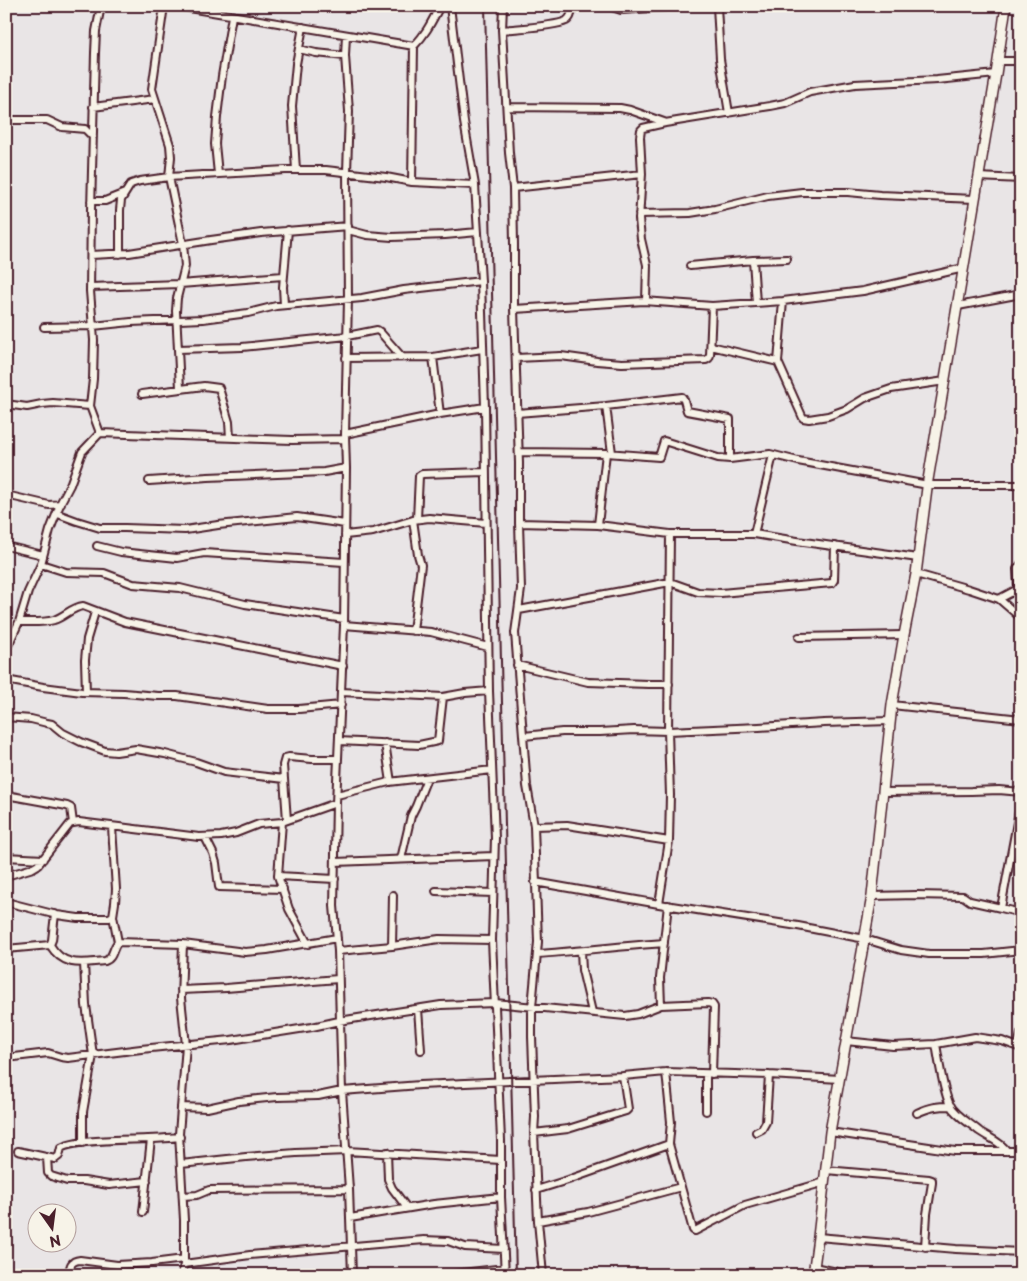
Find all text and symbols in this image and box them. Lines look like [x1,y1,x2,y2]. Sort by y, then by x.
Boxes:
north arrow [28,1204,78,1254]
text: N [47,1230,63,1253]

